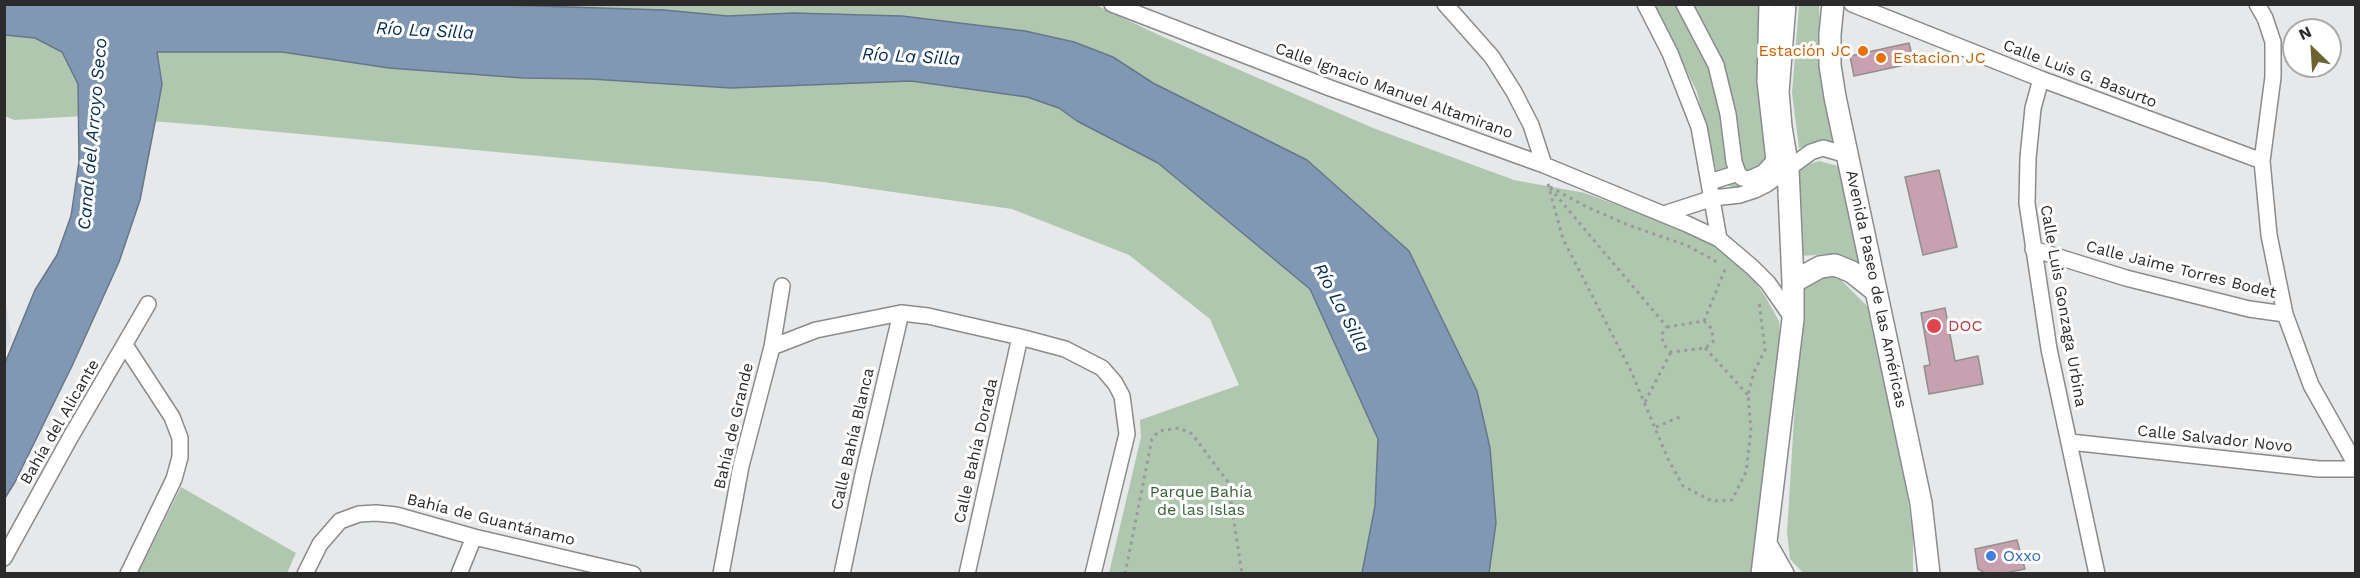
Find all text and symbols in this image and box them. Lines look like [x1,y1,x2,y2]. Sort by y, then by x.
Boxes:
water label: Río La Silla [376,18,474,44]
north arrow [2282,18,2342,78]
text: N [2296,22,2314,44]
street label: Calle Luis G. Basurto [2000,36,2160,112]
water label: Canal del Arroyo Seco [74,37,112,231]
street label: Calle Ignacio Manuel Altamirano [1272,39,1516,143]
place label: Estación JC [1758,41,1851,61]
water label: Río La Silla [862,44,960,70]
marker: Estación JC [1856,44,1870,58]
place label: Estacion JC [1893,48,1986,68]
marker: Estacion JC [1874,51,1888,65]
street label: Avenida Paseo de las Américas [1841,168,1911,410]
street label: Calle Luis Gonzaga Urbina [2036,204,2090,408]
street label: Calle Jaime Torres Bodet [2084,237,2278,303]
water label: Río La Silla [1308,260,1374,356]
place label: DOC [1948,316,1982,336]
marker: DOC [1925,317,1943,335]
street label: Bahía del Alicante [16,356,104,488]
street label: Bahía de Grande [710,361,758,491]
street label: Calle Bahía Blanca [827,366,879,512]
street label: Calle Bahía Dorada [950,377,1002,525]
street label: Calle Salvador Novo [2136,421,2294,457]
park label: Parque Bahía de las Islas [1150,482,1252,520]
street label: Bahía de Guantánamo [405,490,577,550]
place label: Oxxo [2003,546,2041,566]
marker: Oxxo [1984,549,1998,563]

